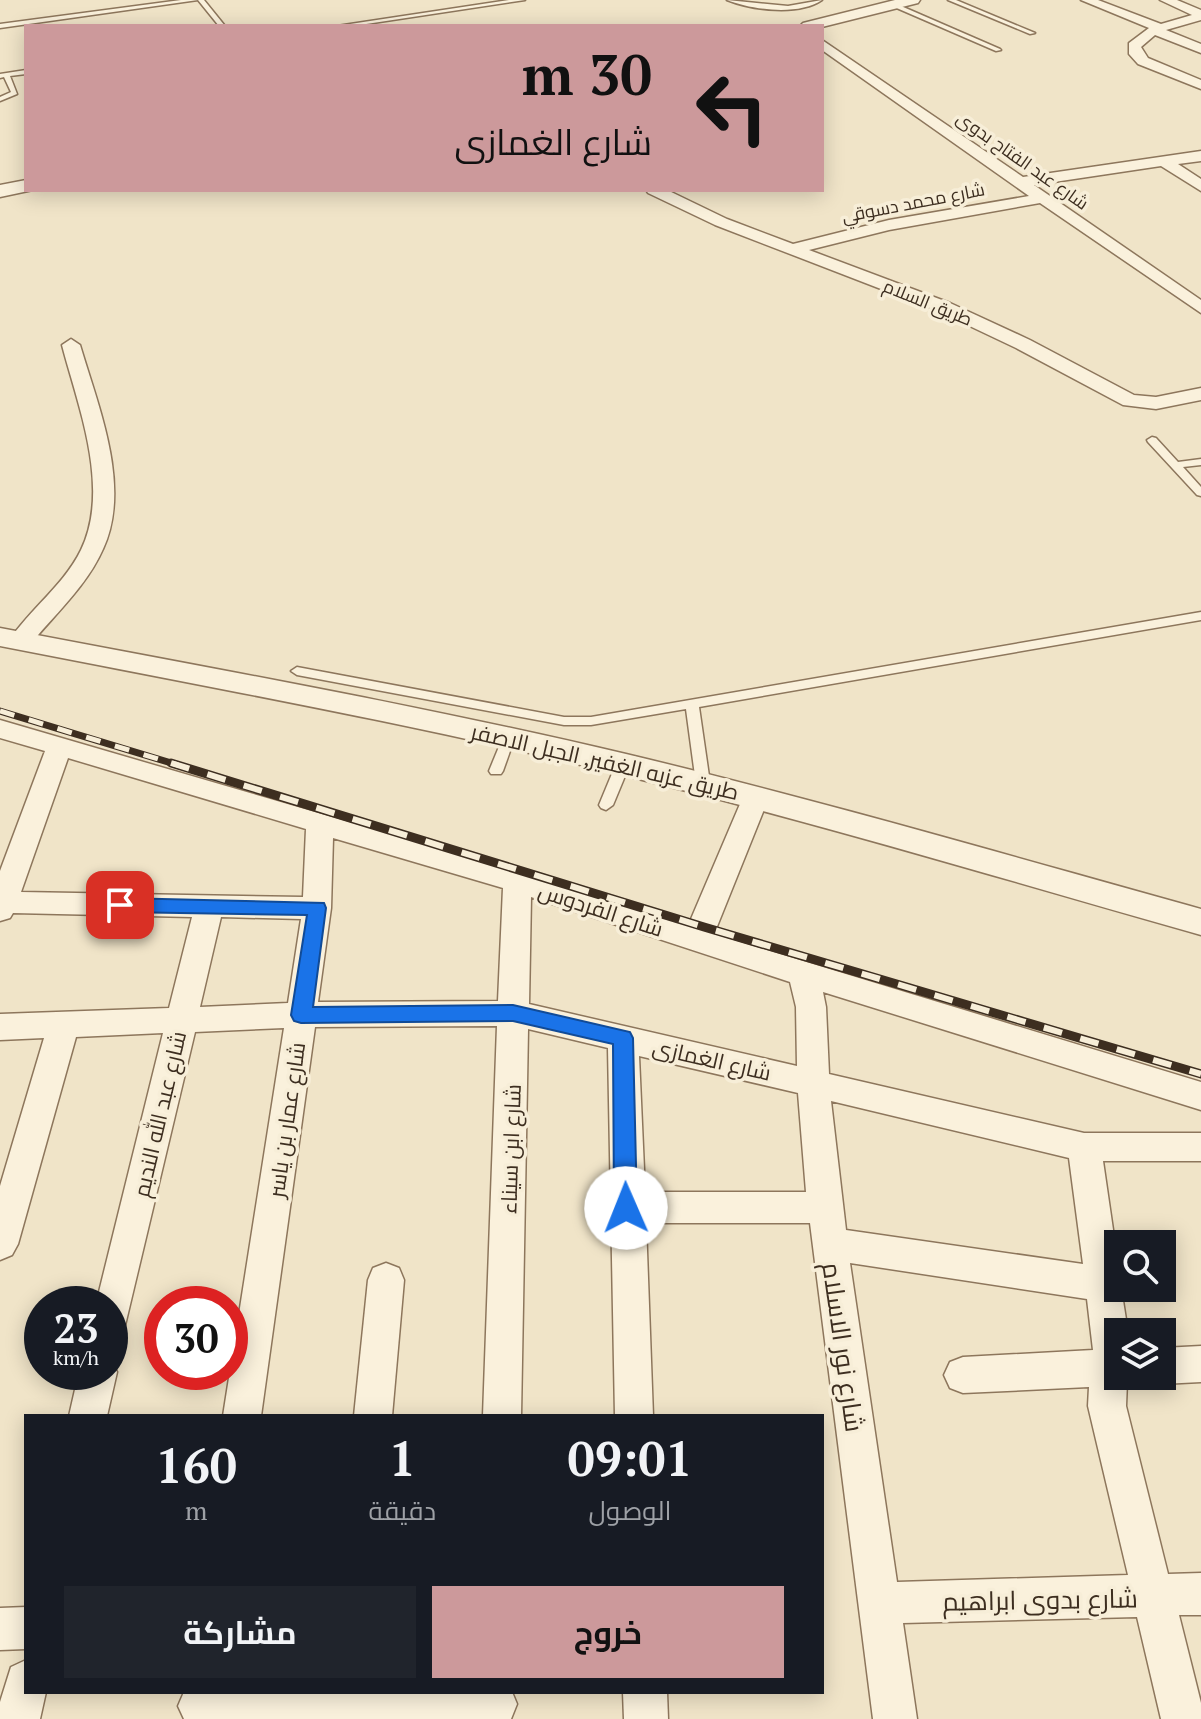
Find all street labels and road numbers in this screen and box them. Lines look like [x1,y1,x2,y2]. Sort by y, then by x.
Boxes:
street label: شارع عبد الفتاح بدوى [952,105,1094,215]
street label: شارع محمد دسوقي [840,176,987,231]
street label: طريق السلام [879,273,976,332]
street label: طريق عزبه الغفير, الجبل الاصفر [466,716,742,806]
street label: شارع الفردوس [534,875,667,944]
street label: شارع عبد الله النديم [126,1028,194,1200]
street label: شارع الغمازى [650,1031,774,1088]
street label: شارع عمار بن ياسر [260,1040,312,1202]
street label: شارع ابن سيناء [493,1083,528,1215]
street label: شارع نور الاسلام [813,1260,873,1434]
street label: شارع بدوى ابراهيم [942,1580,1138,1620]

